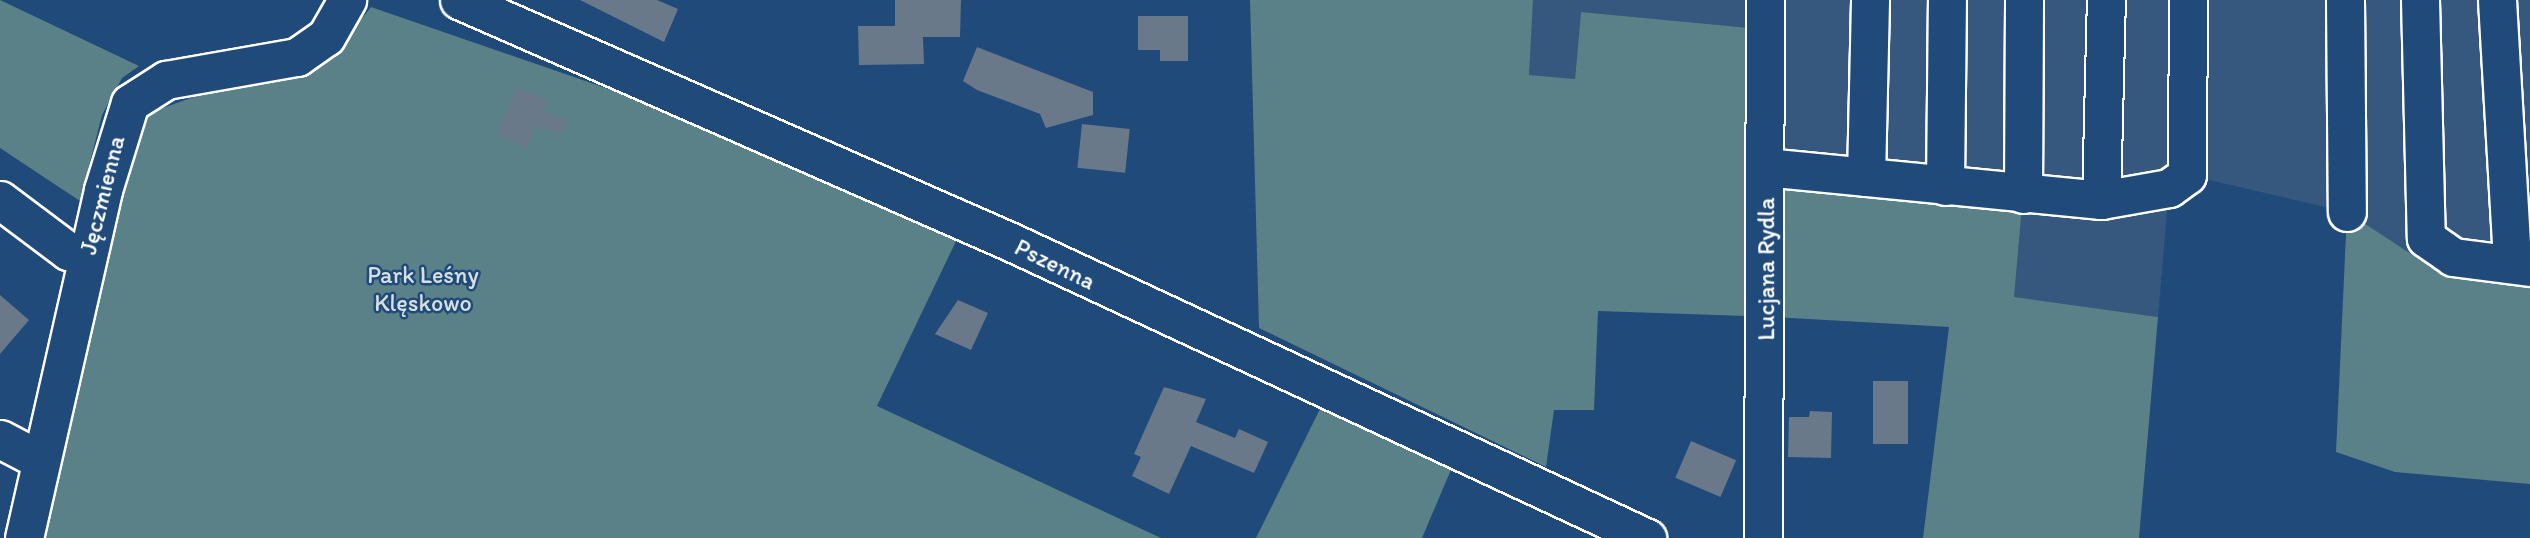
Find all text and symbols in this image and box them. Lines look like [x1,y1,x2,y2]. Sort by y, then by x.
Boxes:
street label: Jęczmienna [73,133,131,257]
street label: Lucjana Rydla [1752,197,1780,341]
street label: Pszenna [1010,232,1100,296]
park label: Park Leśny Klęskowo [367,261,479,317]

